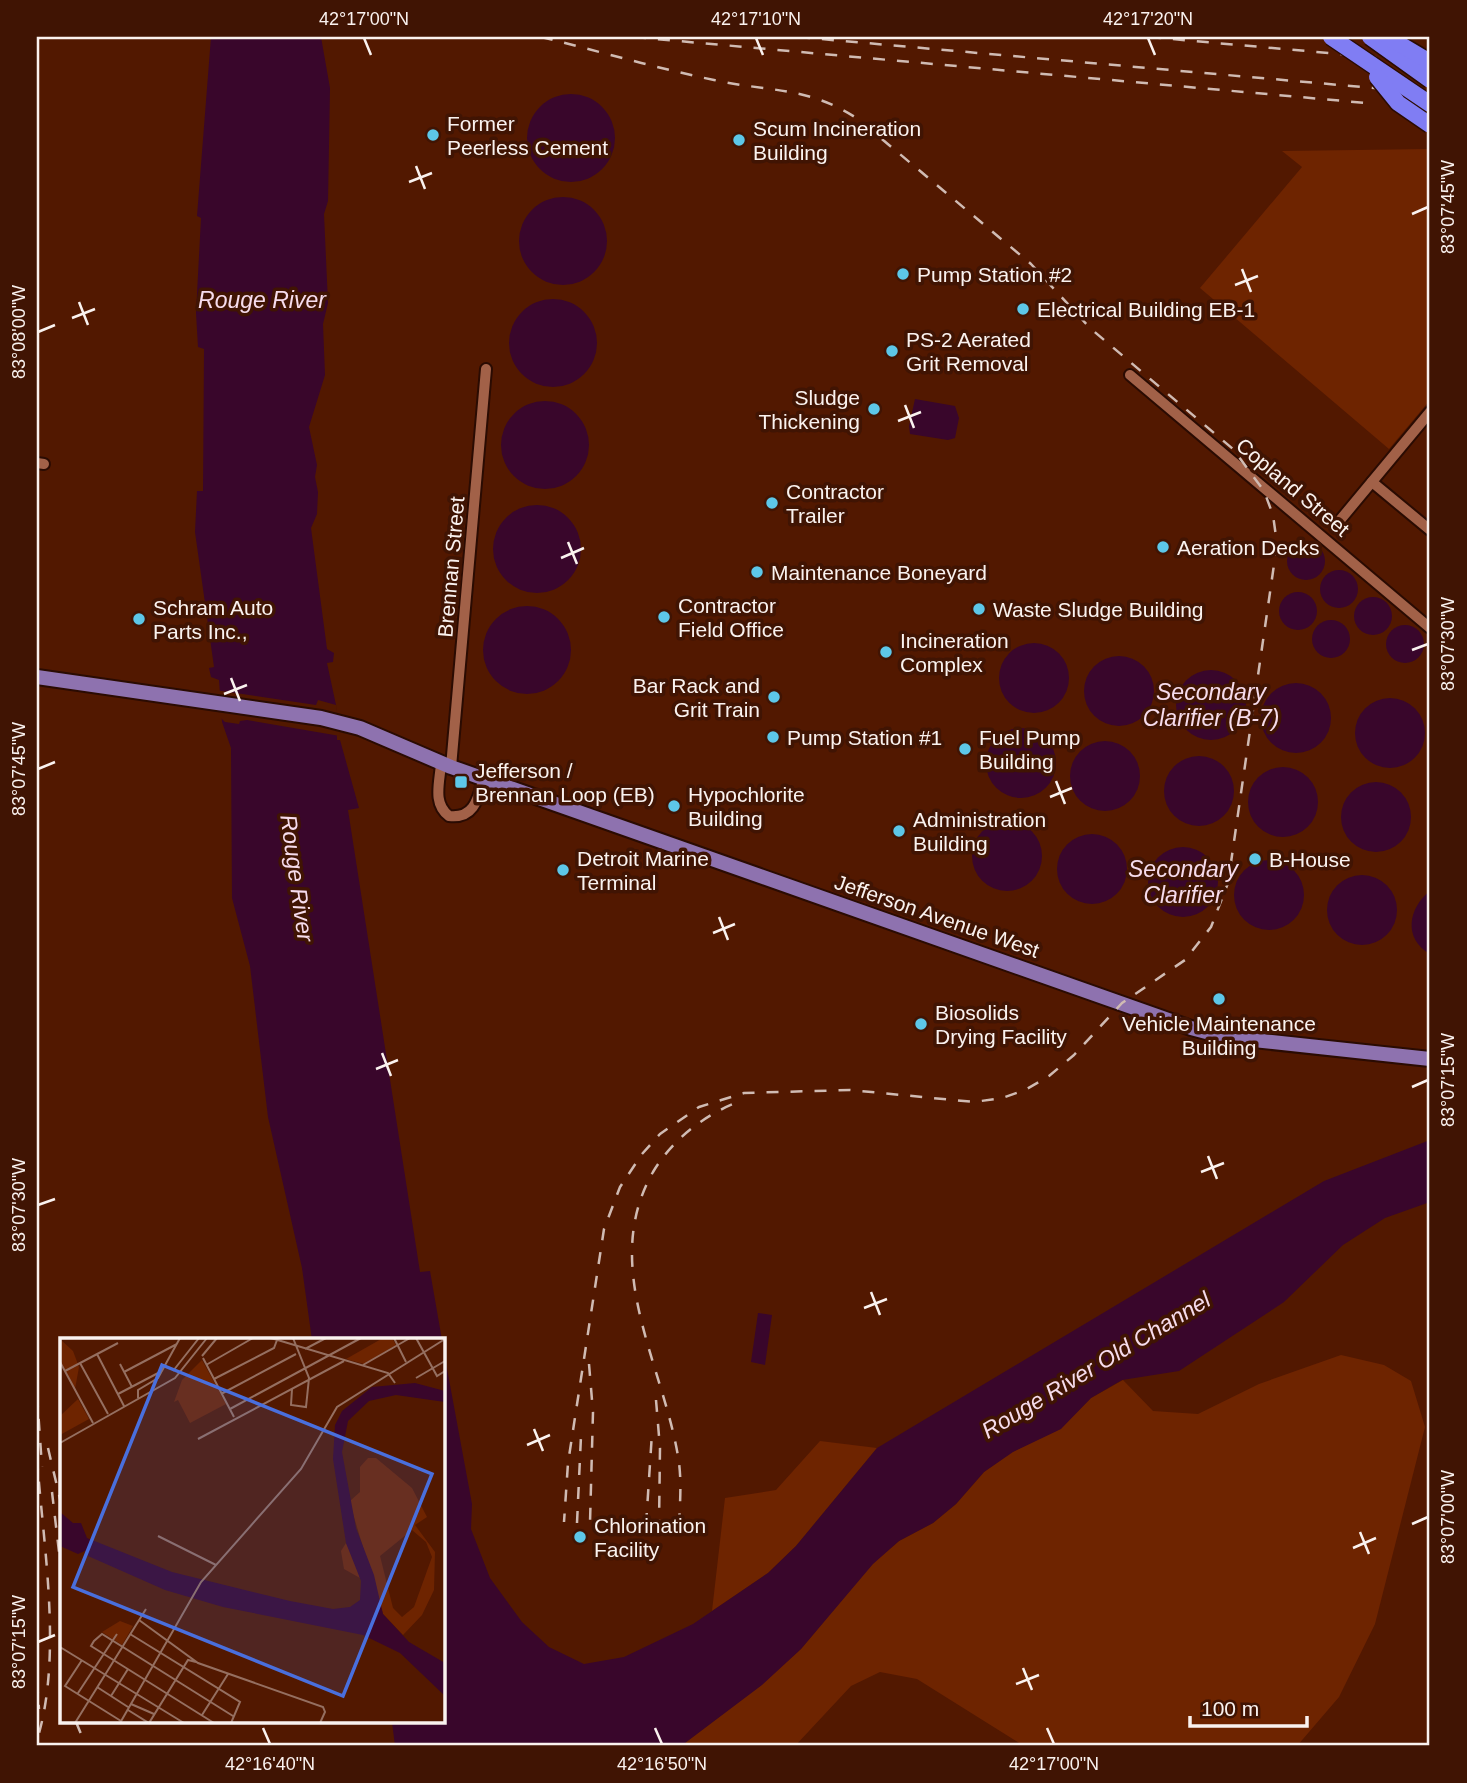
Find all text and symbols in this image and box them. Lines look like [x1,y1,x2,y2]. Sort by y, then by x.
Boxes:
text: 42°17'00"N [319,9,409,29]
text: 42°17'10"N [711,9,801,29]
text: 42°17'20"N [1103,9,1193,29]
place label: Former Peerless Cement [447,112,608,159]
place label: Scum Incineration Building [753,117,921,164]
marker: Former Peerless Cement [425,127,441,143]
marker: Scum Incineration Building [731,132,747,148]
text: 83°07'45"W [1438,160,1458,254]
place label: Pump Station #2 [917,263,1072,286]
marker: Pump Station #2 [895,266,911,282]
text: 83°08'00"W [9,285,29,379]
water label: Rouge River [198,287,327,313]
place label: Electrical Building EB-1 [1037,298,1255,321]
marker: Electrical Building EB-1 [1015,301,1031,317]
place label: PS-2 Aerated Grit Removal [906,328,1031,375]
marker: PS-2 Aerated Grit Removal [884,343,900,359]
place label: Sludge Thickening [758,386,860,433]
marker: Sludge Thickening [866,401,882,417]
street label: Copland Street [1232,433,1354,541]
place label: Contractor Trailer [786,480,884,527]
street label: Brennan Street [433,495,469,638]
marker: Contractor Trailer [764,495,780,511]
place label: Aeration Decks [1177,536,1319,559]
marker: Aeration Decks [1155,539,1171,555]
place label: Maintenance Boneyard [771,561,987,584]
marker: Maintenance Boneyard [749,564,765,580]
place label: Contractor Field Office [678,594,784,641]
place label: Schram Auto Parts Inc., [153,596,273,643]
text: 83°07'30"W [1438,597,1458,691]
place label: Waste Sludge Building [993,598,1204,621]
marker: Waste Sludge Building [971,601,987,617]
marker: Contractor Field Office [656,609,672,625]
marker: Schram Auto Parts Inc., [131,611,147,627]
place label: Incineration Complex [900,629,1009,676]
marker: Incineration Complex [878,644,894,660]
place label: Bar Rack and Grit Train [633,674,760,721]
water label: Secondary Clarifier (B-7) [1143,679,1279,731]
marker: Bar Rack and Grit Train [766,689,782,705]
text: 83°07'45"W [9,722,29,816]
place label: Pump Station #1 [787,726,942,749]
place label: Fuel Pump Building [979,726,1081,773]
marker: Pump Station #1 [765,729,781,745]
marker: Fuel Pump Building [957,741,973,757]
place label: Jefferson / Brennan Loop (EB) [475,759,655,806]
marker: Jefferson / Brennan Loop (EB) [453,774,469,790]
place label: Hypochlorite Building [688,783,805,830]
marker: Hypochlorite Building [666,798,682,814]
place label: Administration Building [913,808,1046,855]
water label: Rouge River [275,813,319,944]
marker: Administration Building [891,823,907,839]
place label: Detroit Marine Terminal [577,847,709,894]
place label: B-House [1269,848,1351,871]
marker: B-House [1247,851,1263,867]
water label: Secondary Clarifier [1128,856,1239,908]
marker: Detroit Marine Terminal [555,862,571,878]
street label: Jefferson Avenue West [832,870,1042,962]
marker: Vehicle Maintenance Building [1211,991,1227,1007]
place label: Biosolids Drying Facility [935,1001,1067,1048]
place label: Vehicle Maintenance Building [1122,1012,1316,1059]
marker: Biosolids Drying Facility [913,1016,929,1032]
text: 83°07'15"W [1438,1033,1458,1127]
text: 83°07'30"W [9,1158,29,1252]
water label: Rouge River Old Channel [977,1286,1216,1444]
inset map [60,1338,444,1724]
text: 83°07'00"W [1438,1470,1458,1564]
place label: Chlorination Facility [594,1514,706,1561]
marker: Chlorination Facility [572,1529,588,1545]
text: 83°07'15"W [9,1595,29,1689]
scale bar [1190,1685,1308,1729]
text: 100 m [1201,1697,1259,1720]
text: 42°16'40"N [225,1754,315,1774]
text: 42°16'50"N [617,1754,707,1774]
text: 42°17'00"N [1009,1754,1099,1774]

